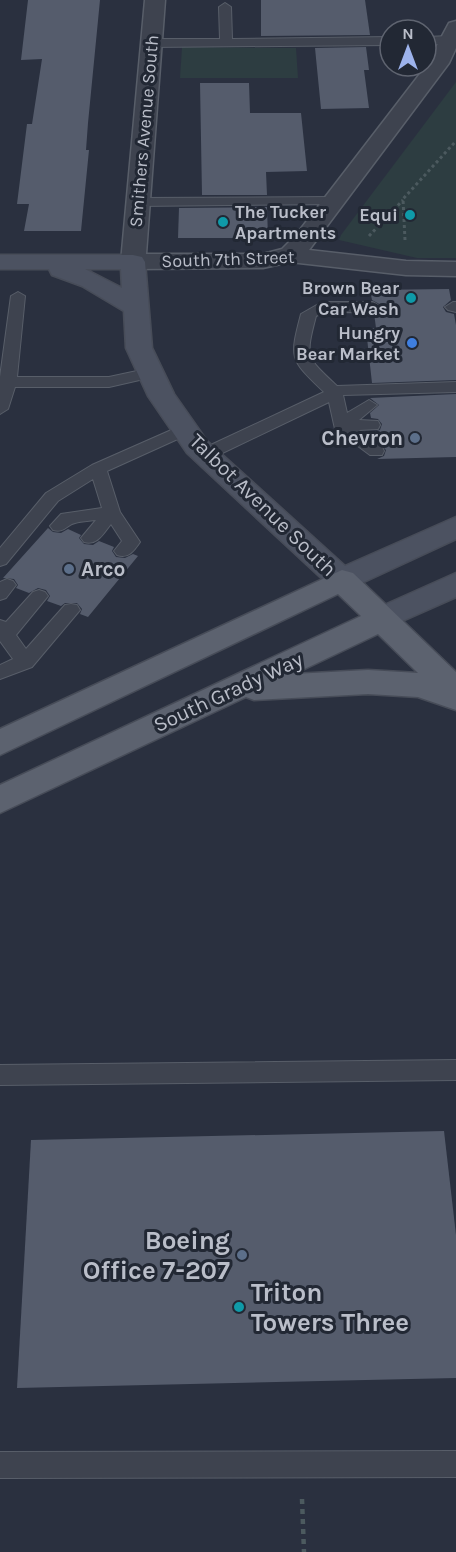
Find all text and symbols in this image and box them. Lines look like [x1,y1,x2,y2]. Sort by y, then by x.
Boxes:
north arrow [378,18,438,78]
text: N [402,24,414,43]
street label: Smithers Avenue South [125,34,163,228]
place label: The Tucker Apartments [235,201,336,244]
place label: Equi [359,204,398,226]
marker: Equi [403,208,417,222]
marker: The Tucker Apartments [216,215,230,229]
street label: South 7th Street [161,246,295,272]
place label: Brown Bear Car Wash [302,277,399,320]
marker: Brown Bear Car Wash [404,291,418,305]
place label: Hungry Bear Market [296,322,400,365]
marker: Hungry Bear Market [405,336,419,350]
place label: Chevron [321,426,403,450]
street label: Talbot Avenue South [185,429,341,581]
marker: Chevron [408,431,422,445]
place label: Arco [81,557,125,581]
marker: Arco [62,562,76,576]
street label: South Grady Way [150,647,307,737]
place label: Boeing Office 7-207 [83,1225,230,1286]
marker: Boeing Office 7-207 [235,1248,249,1262]
place label: Triton Towers Three [251,1277,409,1338]
marker: Triton Towers Three [232,1300,246,1314]

